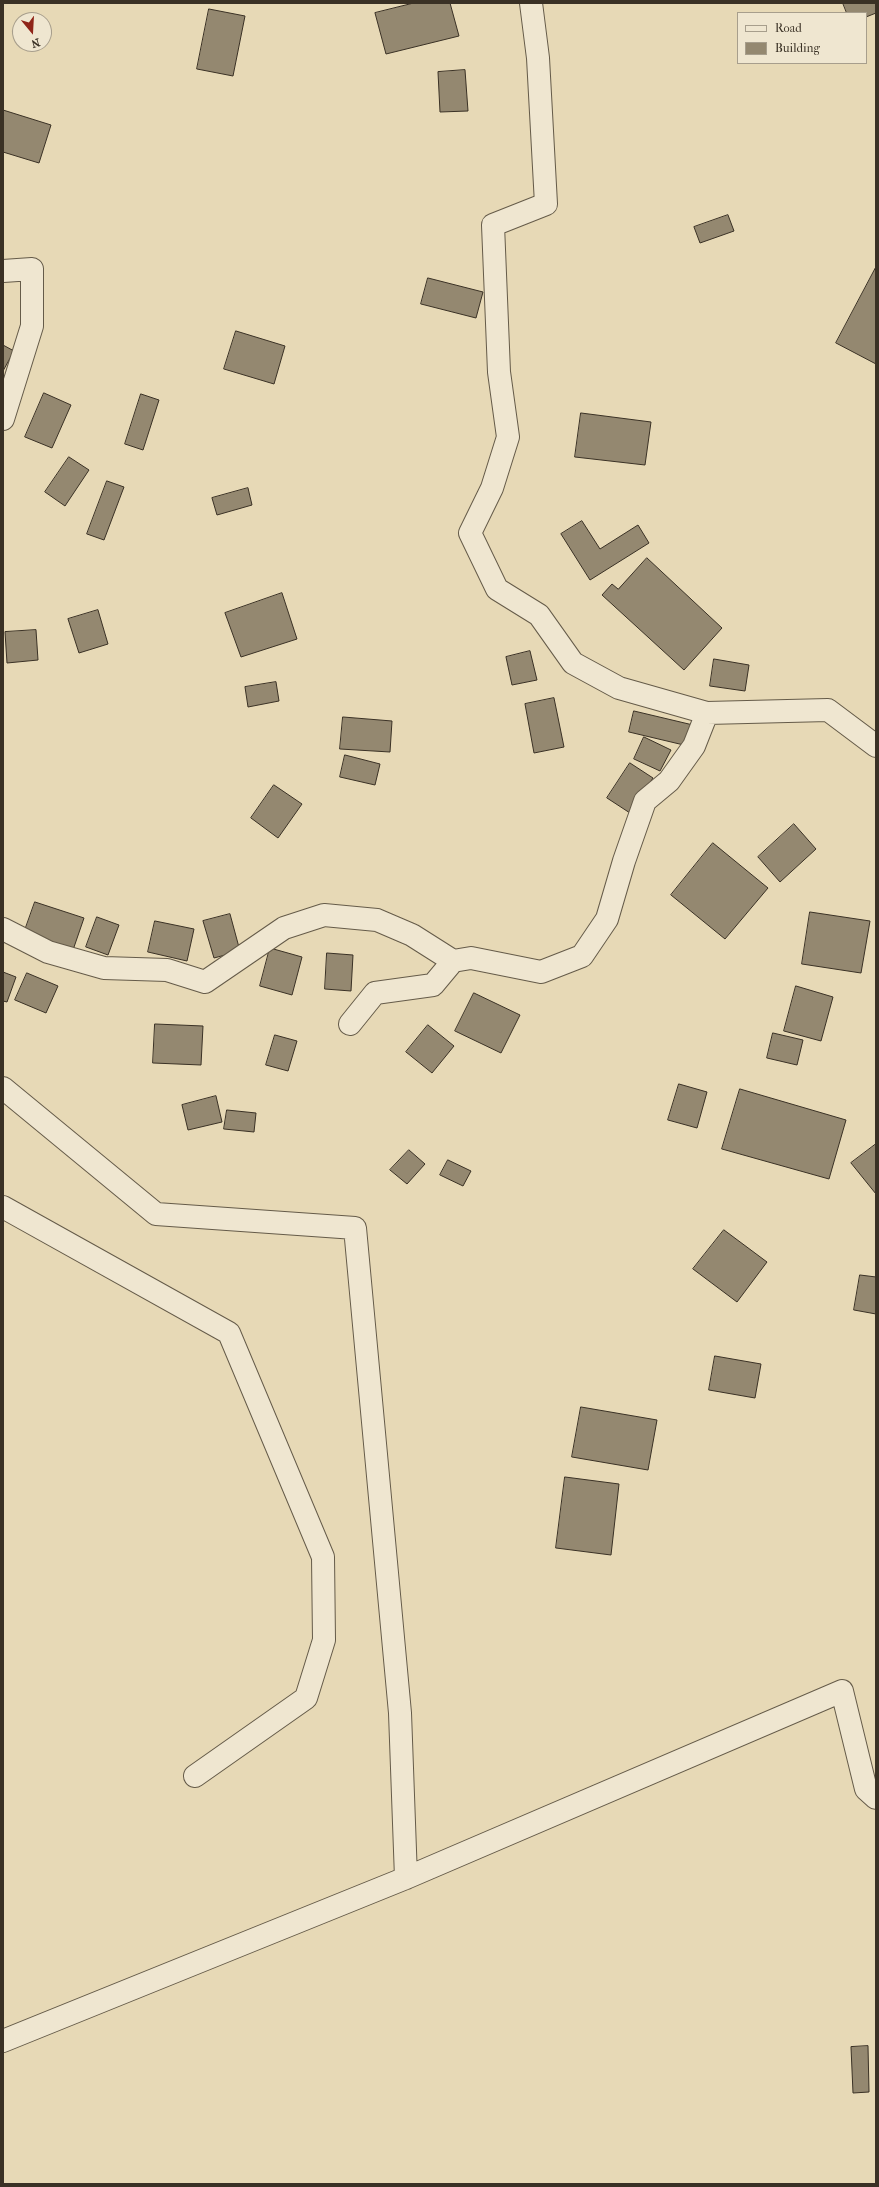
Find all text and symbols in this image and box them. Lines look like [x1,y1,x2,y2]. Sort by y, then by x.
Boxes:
north arrow [12,12,52,52]
legend [737,12,867,64]
text: Road [775,21,802,35]
text: N [30,35,42,50]
text: Building [775,41,820,55]

